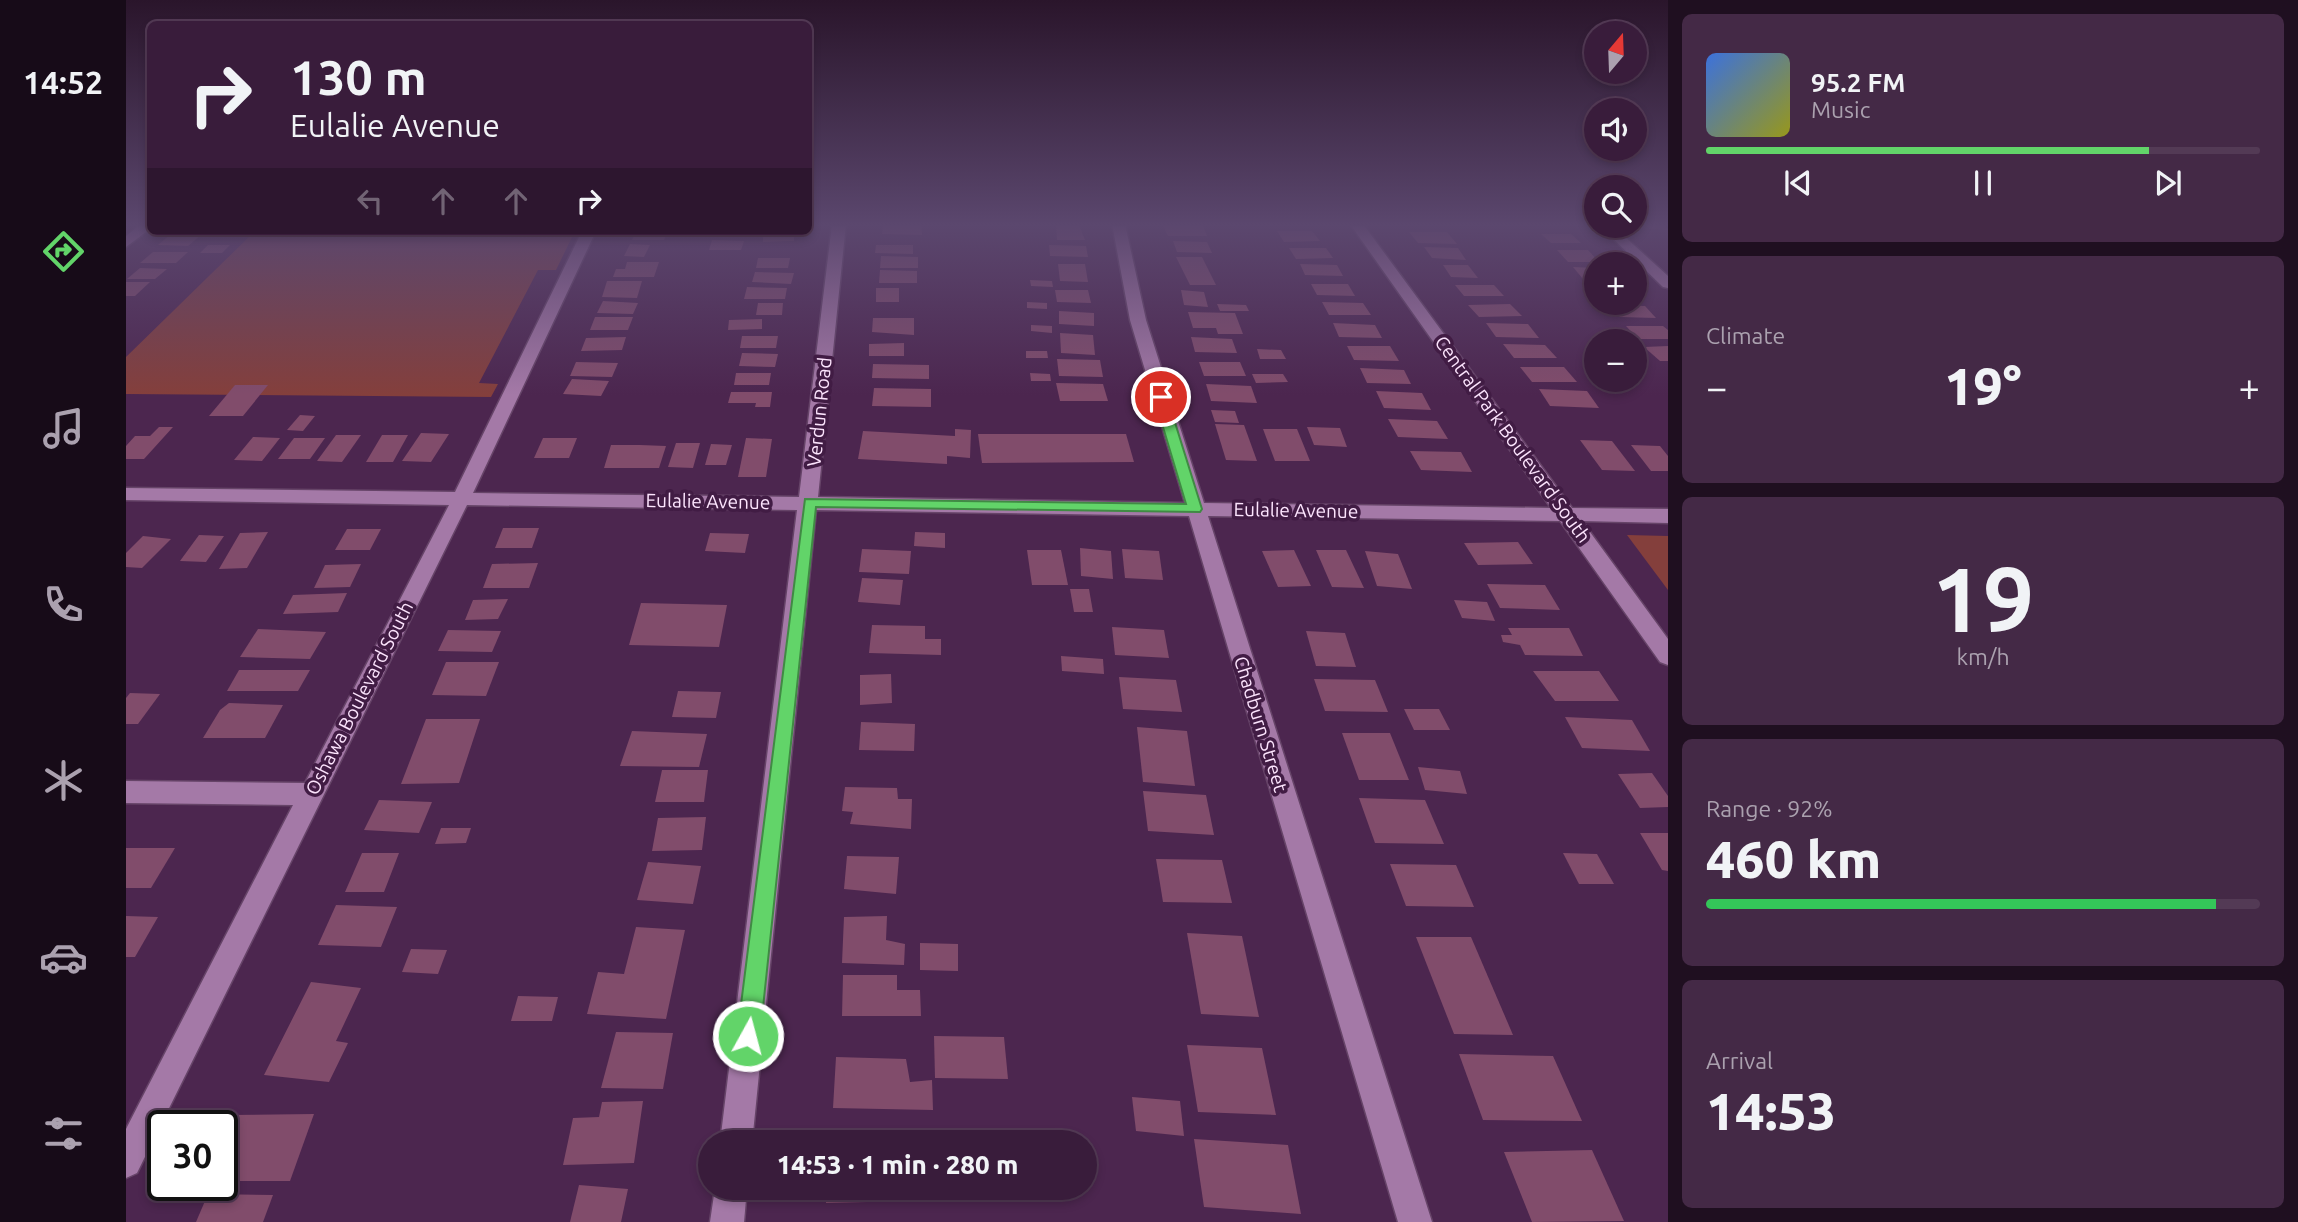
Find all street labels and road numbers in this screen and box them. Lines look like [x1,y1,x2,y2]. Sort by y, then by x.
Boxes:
street label: Central Park Boulevard South [1431,331,1595,547]
street label: Verdun Road [802,356,836,468]
street label: Eulalie Avenue [646,489,770,513]
street label: Eulalie Avenue [1234,498,1358,522]
street label: Oshawa Boulevard South [301,598,417,798]
street label: Chadburn Street [1230,653,1292,795]

